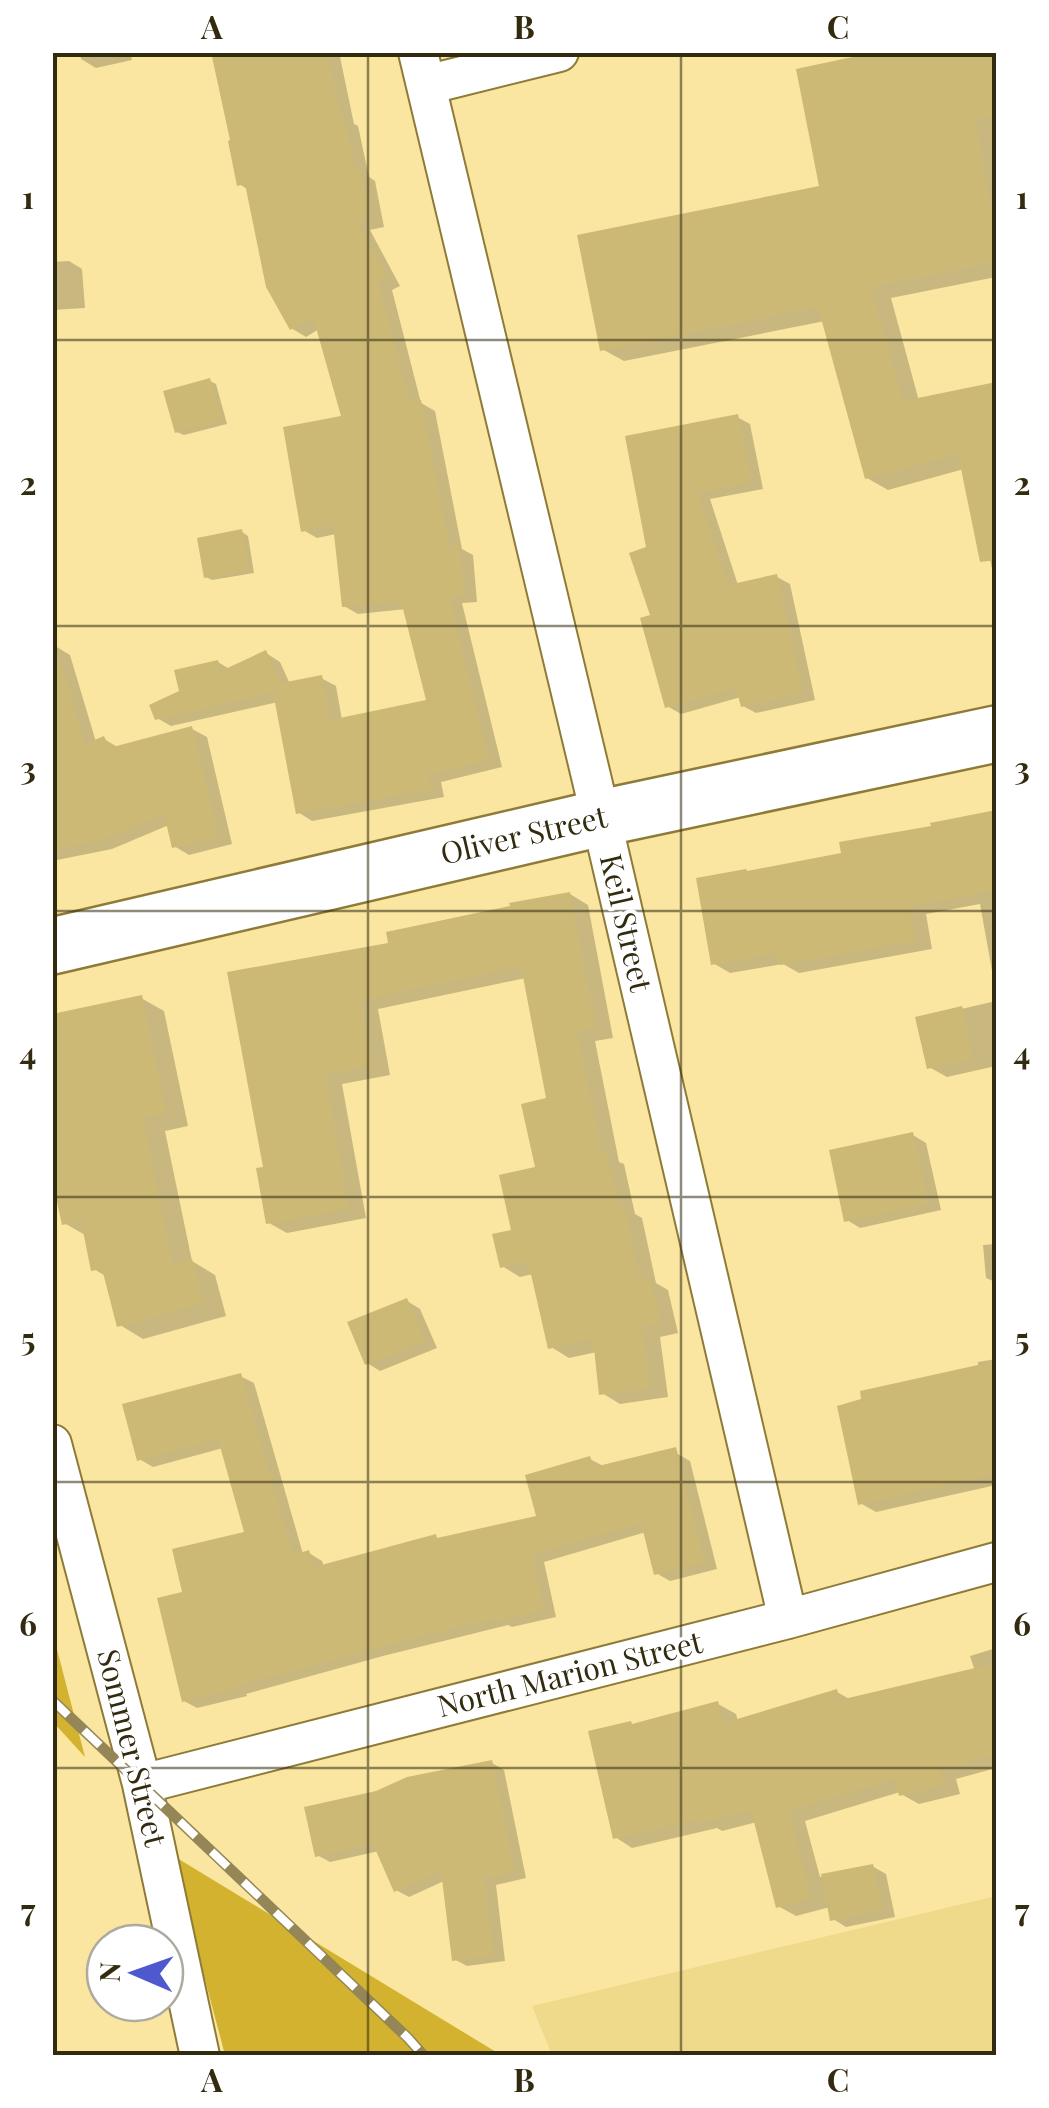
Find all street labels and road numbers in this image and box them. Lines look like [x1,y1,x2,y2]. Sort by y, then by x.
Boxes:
street label: Oliver Street [436,795,611,873]
street label: Keil Street [592,850,662,996]
street label: North Marion Street [433,1621,706,1725]
street label: Sommer Street [89,1645,177,1851]

